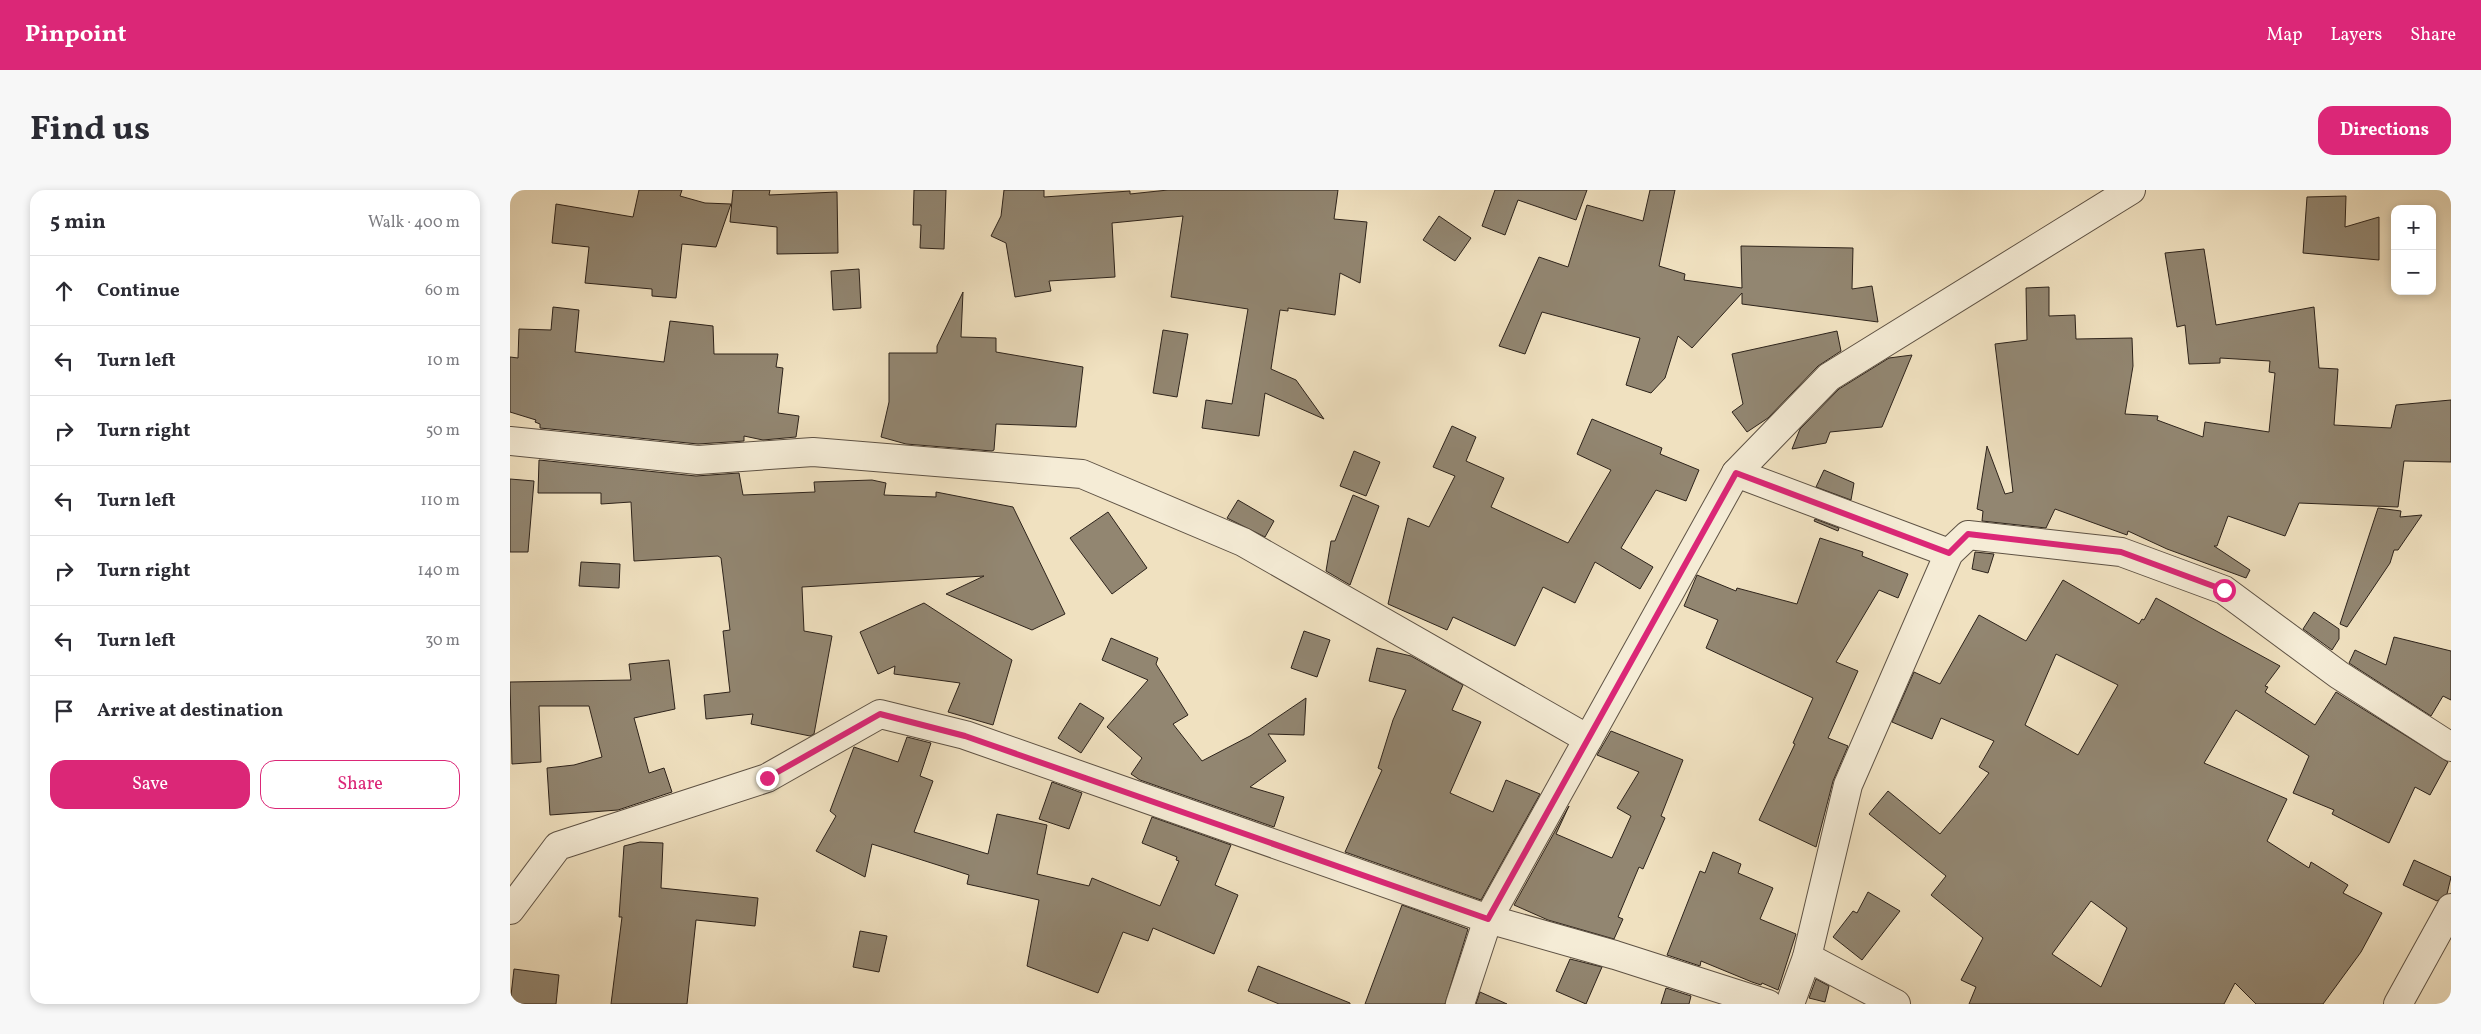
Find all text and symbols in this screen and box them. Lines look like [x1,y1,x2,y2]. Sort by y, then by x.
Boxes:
text: Pinpoint [25,18,127,52]
text: Map [2266,23,2302,48]
text: Layers [2330,23,2382,48]
text: Share [2410,23,2456,48]
text: Find us [30,106,150,154]
button: Directions [2318,106,2451,155]
map controls [2391,205,2436,295]
button: + [2391,205,2436,250]
text: 5 min [50,208,106,237]
text: Walk · 400 m [368,212,460,234]
button: − [2391,250,2436,295]
icon: ahead [50,277,78,305]
text: Continue [97,278,180,304]
text: 60 m [425,280,460,302]
icon: left [50,347,78,375]
text: Turn left [97,348,176,374]
text: 10 m [427,350,460,372]
icon: right [50,417,78,445]
text: Turn right [97,418,190,444]
text: 50 m [426,420,460,442]
icon: left [50,487,78,515]
text: Turn left [97,488,176,514]
text: 110 m [421,490,460,512]
icon: right [50,557,78,585]
text: Turn right [97,558,190,584]
text: 140 m [418,560,460,582]
route start [2213,579,2236,602]
icon: left [50,627,78,655]
text: Turn left [97,628,176,654]
text: 30 m [425,630,460,652]
icon: arrive [50,697,78,725]
text: Arrive at destination [97,698,283,724]
button: Save [50,760,250,809]
button: Share [260,760,460,809]
route end [756,767,779,790]

